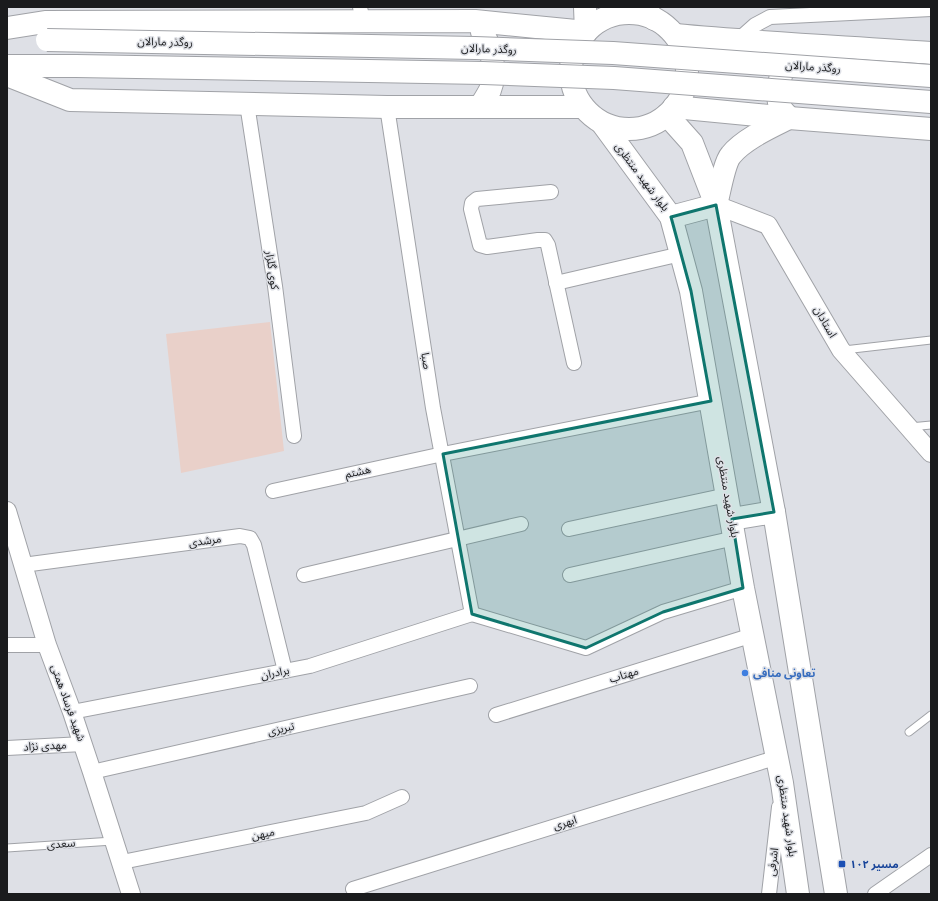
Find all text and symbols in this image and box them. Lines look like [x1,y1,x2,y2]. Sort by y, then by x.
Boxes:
street label: روگذر مارالان [137,35,193,49]
street label: روگذر مارالان [461,42,517,56]
street label: روگذر مارالان [785,59,841,75]
street label: بلوار شهید منتظری [612,140,672,214]
street label: کوی گلزار [263,249,281,291]
street label: استادان [811,304,839,340]
street label: صبا [418,352,434,370]
street label: بلوار شهید منتظری [714,455,742,539]
street label: هشتم [344,463,372,483]
street label: مرشدی [188,532,222,550]
street label: شهید فرساد همتی [48,663,88,744]
street label: برادران [260,664,290,682]
street label: مهتاب [608,664,640,686]
place label: تعاونی منافی [753,667,815,680]
marker: تعاونی منافی [740,668,750,678]
street label: تبریزی [266,720,296,738]
street label: مهدی نژاد [23,738,67,754]
street label: بلوار شهید منتظری [775,774,799,858]
street label: ابهری [552,813,578,833]
street label: میهن [250,825,276,843]
street label: سعدی [46,836,76,851]
street label: اشرفی [765,847,781,877]
place label: مسیر ۱۰۲ [850,858,899,871]
marker: مسیر ۱۰۲ [837,859,847,869]

